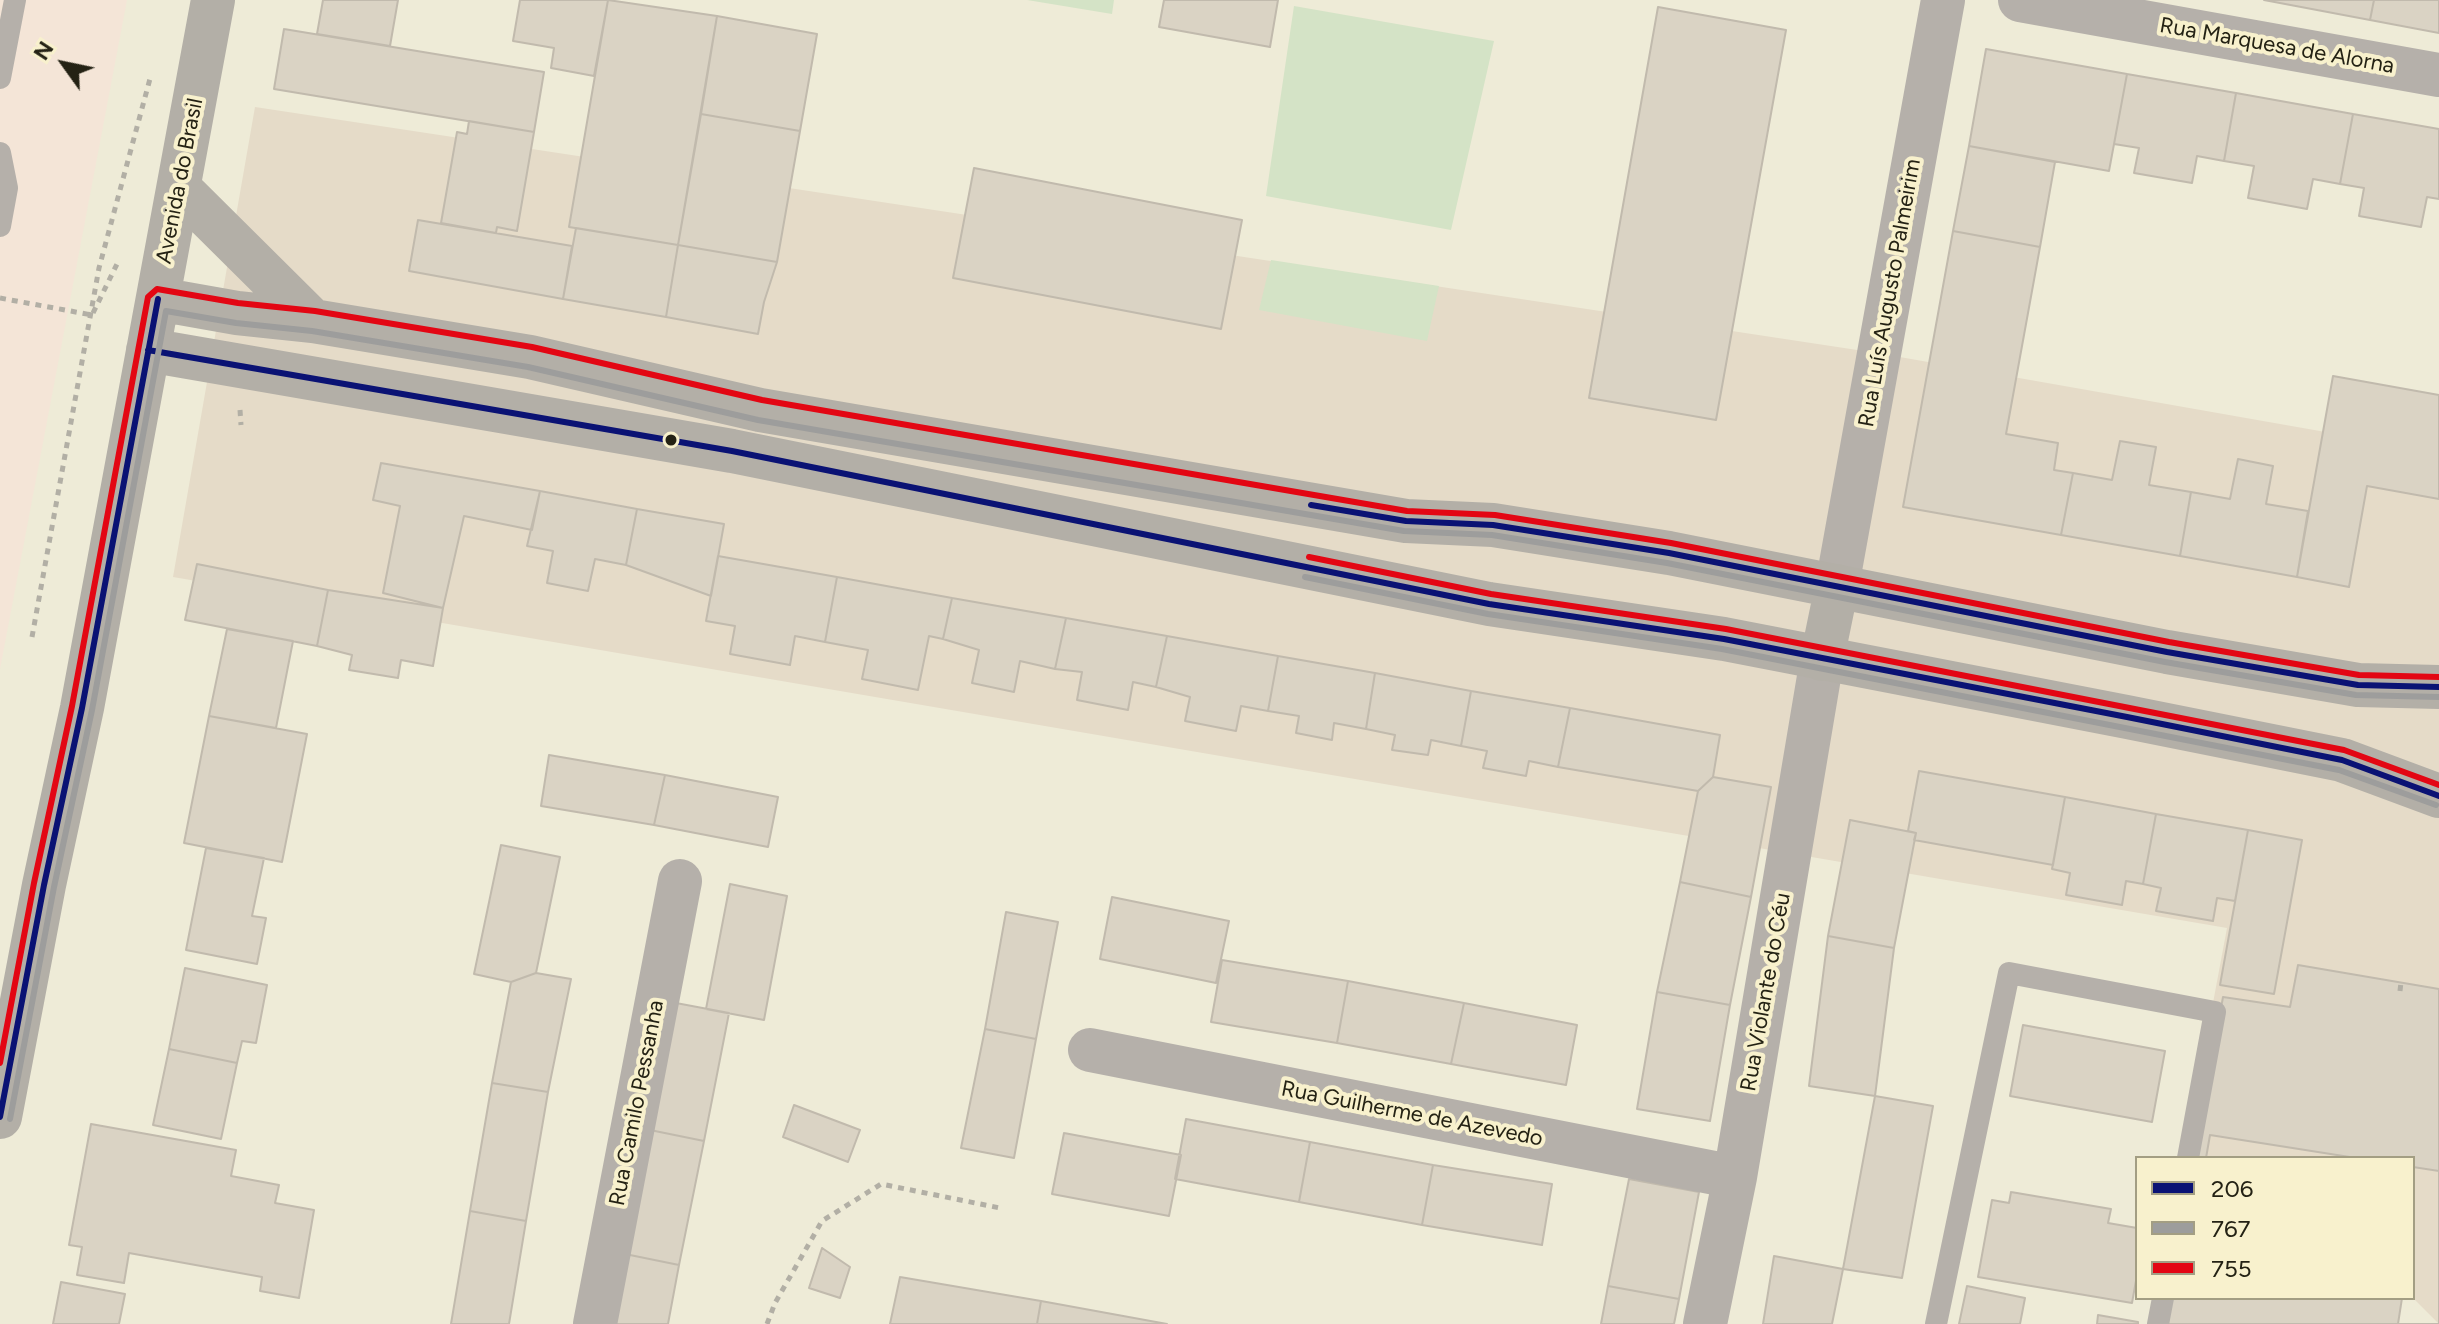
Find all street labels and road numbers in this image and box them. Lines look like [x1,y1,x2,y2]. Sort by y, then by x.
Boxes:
street label: Rua Marquesa de Alorna [2158,12,2396,80]
street label: Avenida do Brasil [151,96,209,266]
street label: Rua Luís Augusto Palmeirim [1853,157,1927,429]
street label: Rua Violante do Céu [1736,891,1796,1093]
street label: Rua Camilo Pessanha [604,998,670,1208]
street label: Rua Guilherme de Azevedo [1279,1076,1545,1152]

